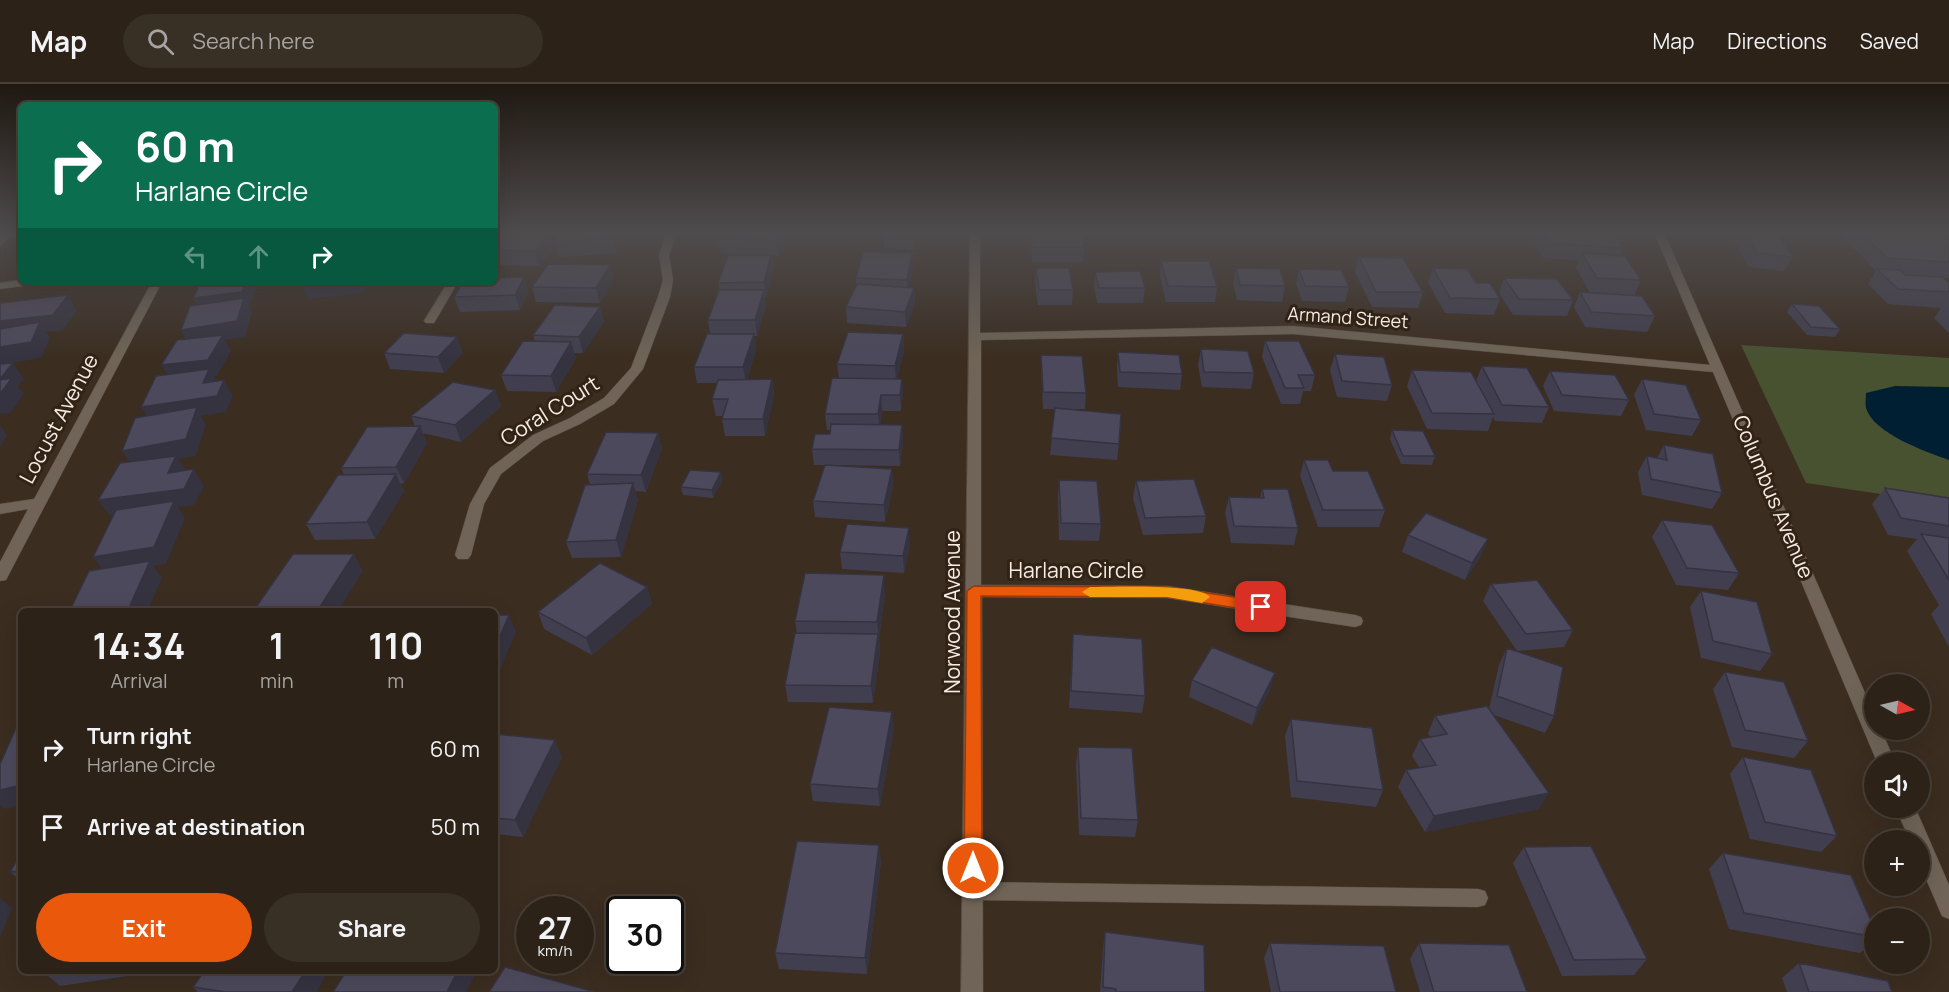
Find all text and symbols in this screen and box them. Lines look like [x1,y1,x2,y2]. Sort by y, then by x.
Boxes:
search box [123,14,543,68]
text: Map [30,22,87,60]
icon: search [144,25,177,58]
text: Search here [192,26,315,56]
text: Map [1653,27,1694,55]
text: Directions [1727,27,1827,55]
text: Saved [1860,27,1919,55]
text: 60 m [135,117,235,175]
icon: right [36,126,114,204]
text: Harlane Circle [135,172,308,209]
icon: left [179,240,212,273]
icon: ahead [242,240,275,273]
icon: right [305,240,338,273]
street label: Armand Street [1287,301,1409,333]
street label: Locust Avenue [12,349,104,488]
street label: Coral Court [495,369,604,452]
street label: Columbus Avenue [1727,411,1821,582]
street label: Norwood Avenue [938,530,966,694]
street label: Harlane Circle [1009,556,1143,584]
pin [1235,581,1286,632]
icon: arrive [1244,590,1277,623]
text: 14:34 [93,621,185,670]
text: 1 [269,621,285,670]
text: 110 [368,621,423,670]
text: Arrival [110,667,168,694]
text: min [260,667,294,694]
text: m [387,667,404,694]
north arrow [1864,674,1930,740]
map controls [1864,674,1930,974]
text: Turn right [87,721,192,751]
icon: right [36,733,69,766]
text: 60 m [430,734,480,764]
text: Harlane Circle [87,751,215,778]
button: sound [1864,752,1930,818]
icon: arrive [36,811,69,844]
text: Arrive at destination [87,812,305,842]
text: 50 m [431,812,480,842]
button: + [1864,830,1930,896]
position arrow [941,836,1005,900]
button: Exit [36,893,252,962]
button: Share [264,893,480,962]
speed limit sign: 30 [606,896,684,974]
text: 27 [538,907,572,948]
button: − [1864,908,1930,974]
text: km/h [538,940,572,961]

